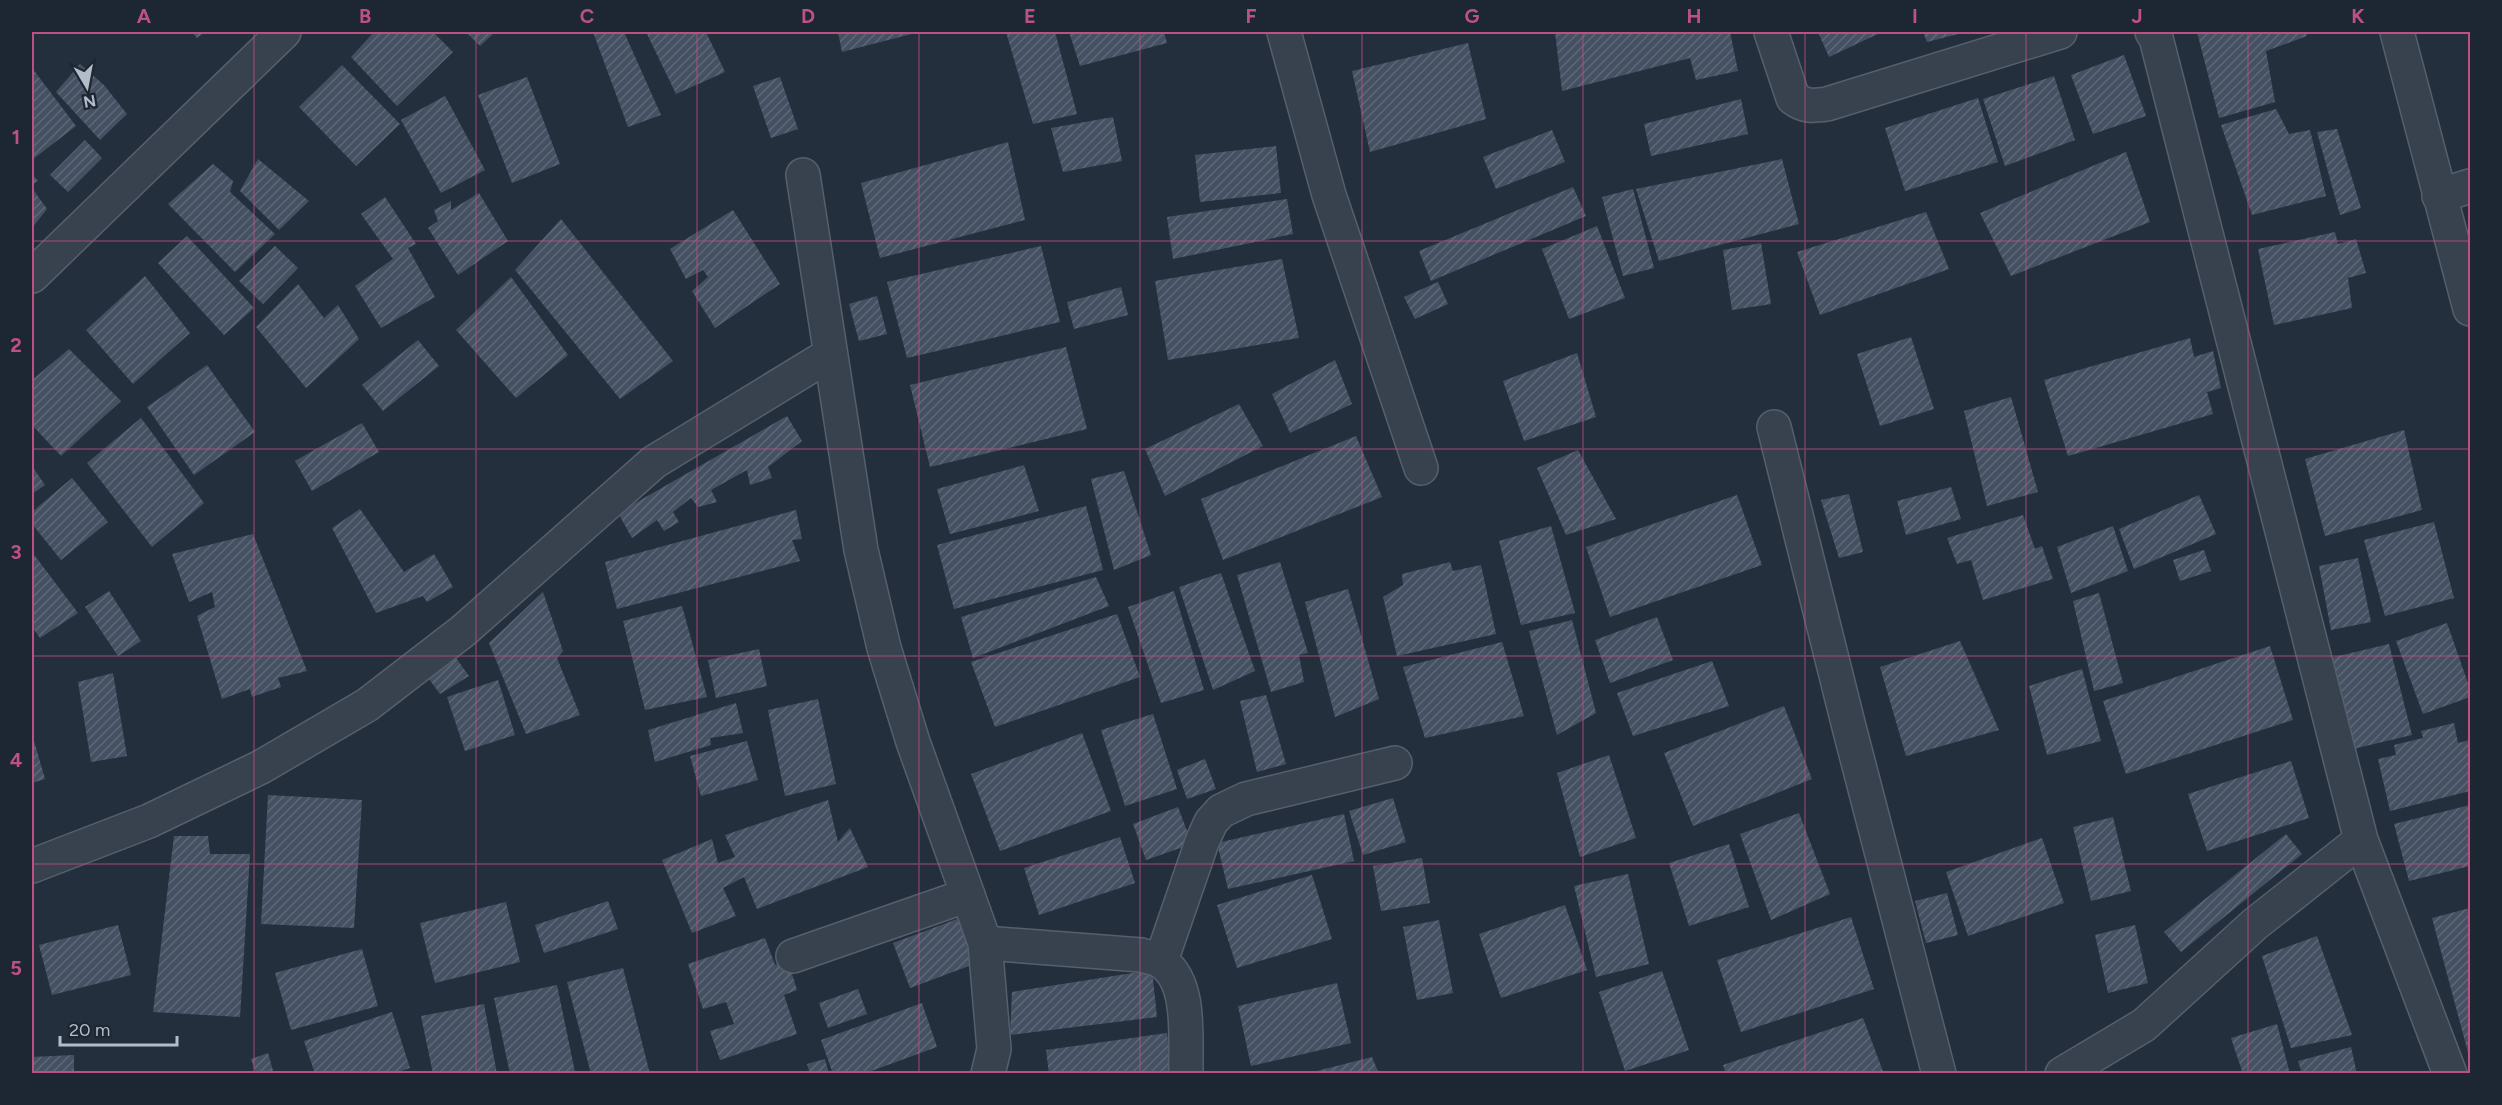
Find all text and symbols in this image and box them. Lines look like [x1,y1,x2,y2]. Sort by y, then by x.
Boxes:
text: A [137,4,152,28]
text: B [359,4,371,28]
text: C [580,4,594,28]
text: D [801,4,815,28]
text: E [1024,4,1036,28]
text: F [1245,4,1257,28]
text: G [1465,4,1480,28]
text: H [1687,4,1702,28]
text: I [1912,4,1918,28]
text: J [2131,4,2143,28]
text: K [2351,4,2365,28]
north arrow [57,57,117,117]
text: N [82,91,97,112]
text: 1 [12,125,20,149]
text: 2 [10,333,22,357]
text: 3 [10,540,22,564]
text: 4 [10,748,23,772]
text: 5 [10,956,22,980]
scale bar [60,1009,177,1047]
text: 20 m [69,1019,110,1041]

